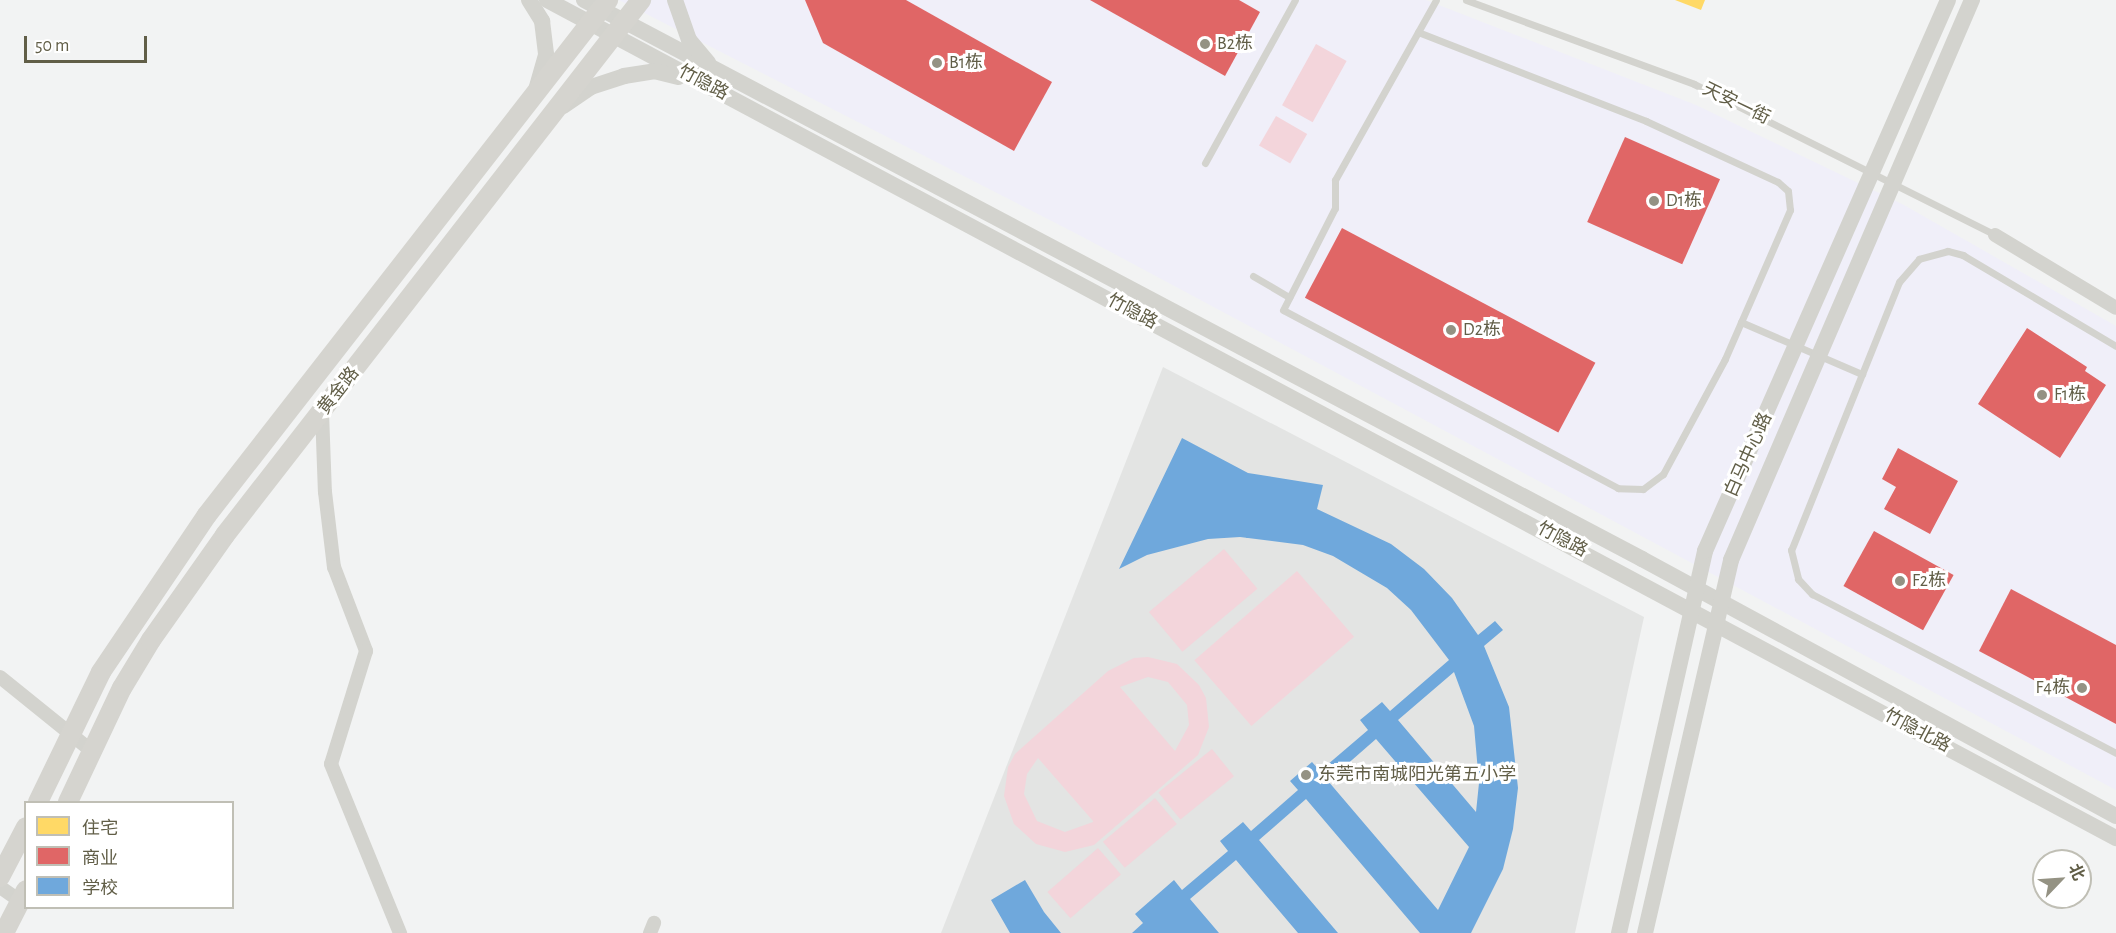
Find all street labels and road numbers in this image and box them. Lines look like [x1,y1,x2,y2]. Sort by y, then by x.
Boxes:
street label: 竹隐路 [674,61,732,105]
street label: 天安一街 [1699,79,1773,129]
street label: 竹隐路 [1103,290,1161,334]
street label: 黄金路 [314,363,364,419]
street label: 白马中心路 [1721,409,1777,501]
street label: 竹隐路 [1533,518,1591,562]
street label: 竹隐北路 [1880,705,1954,757]

